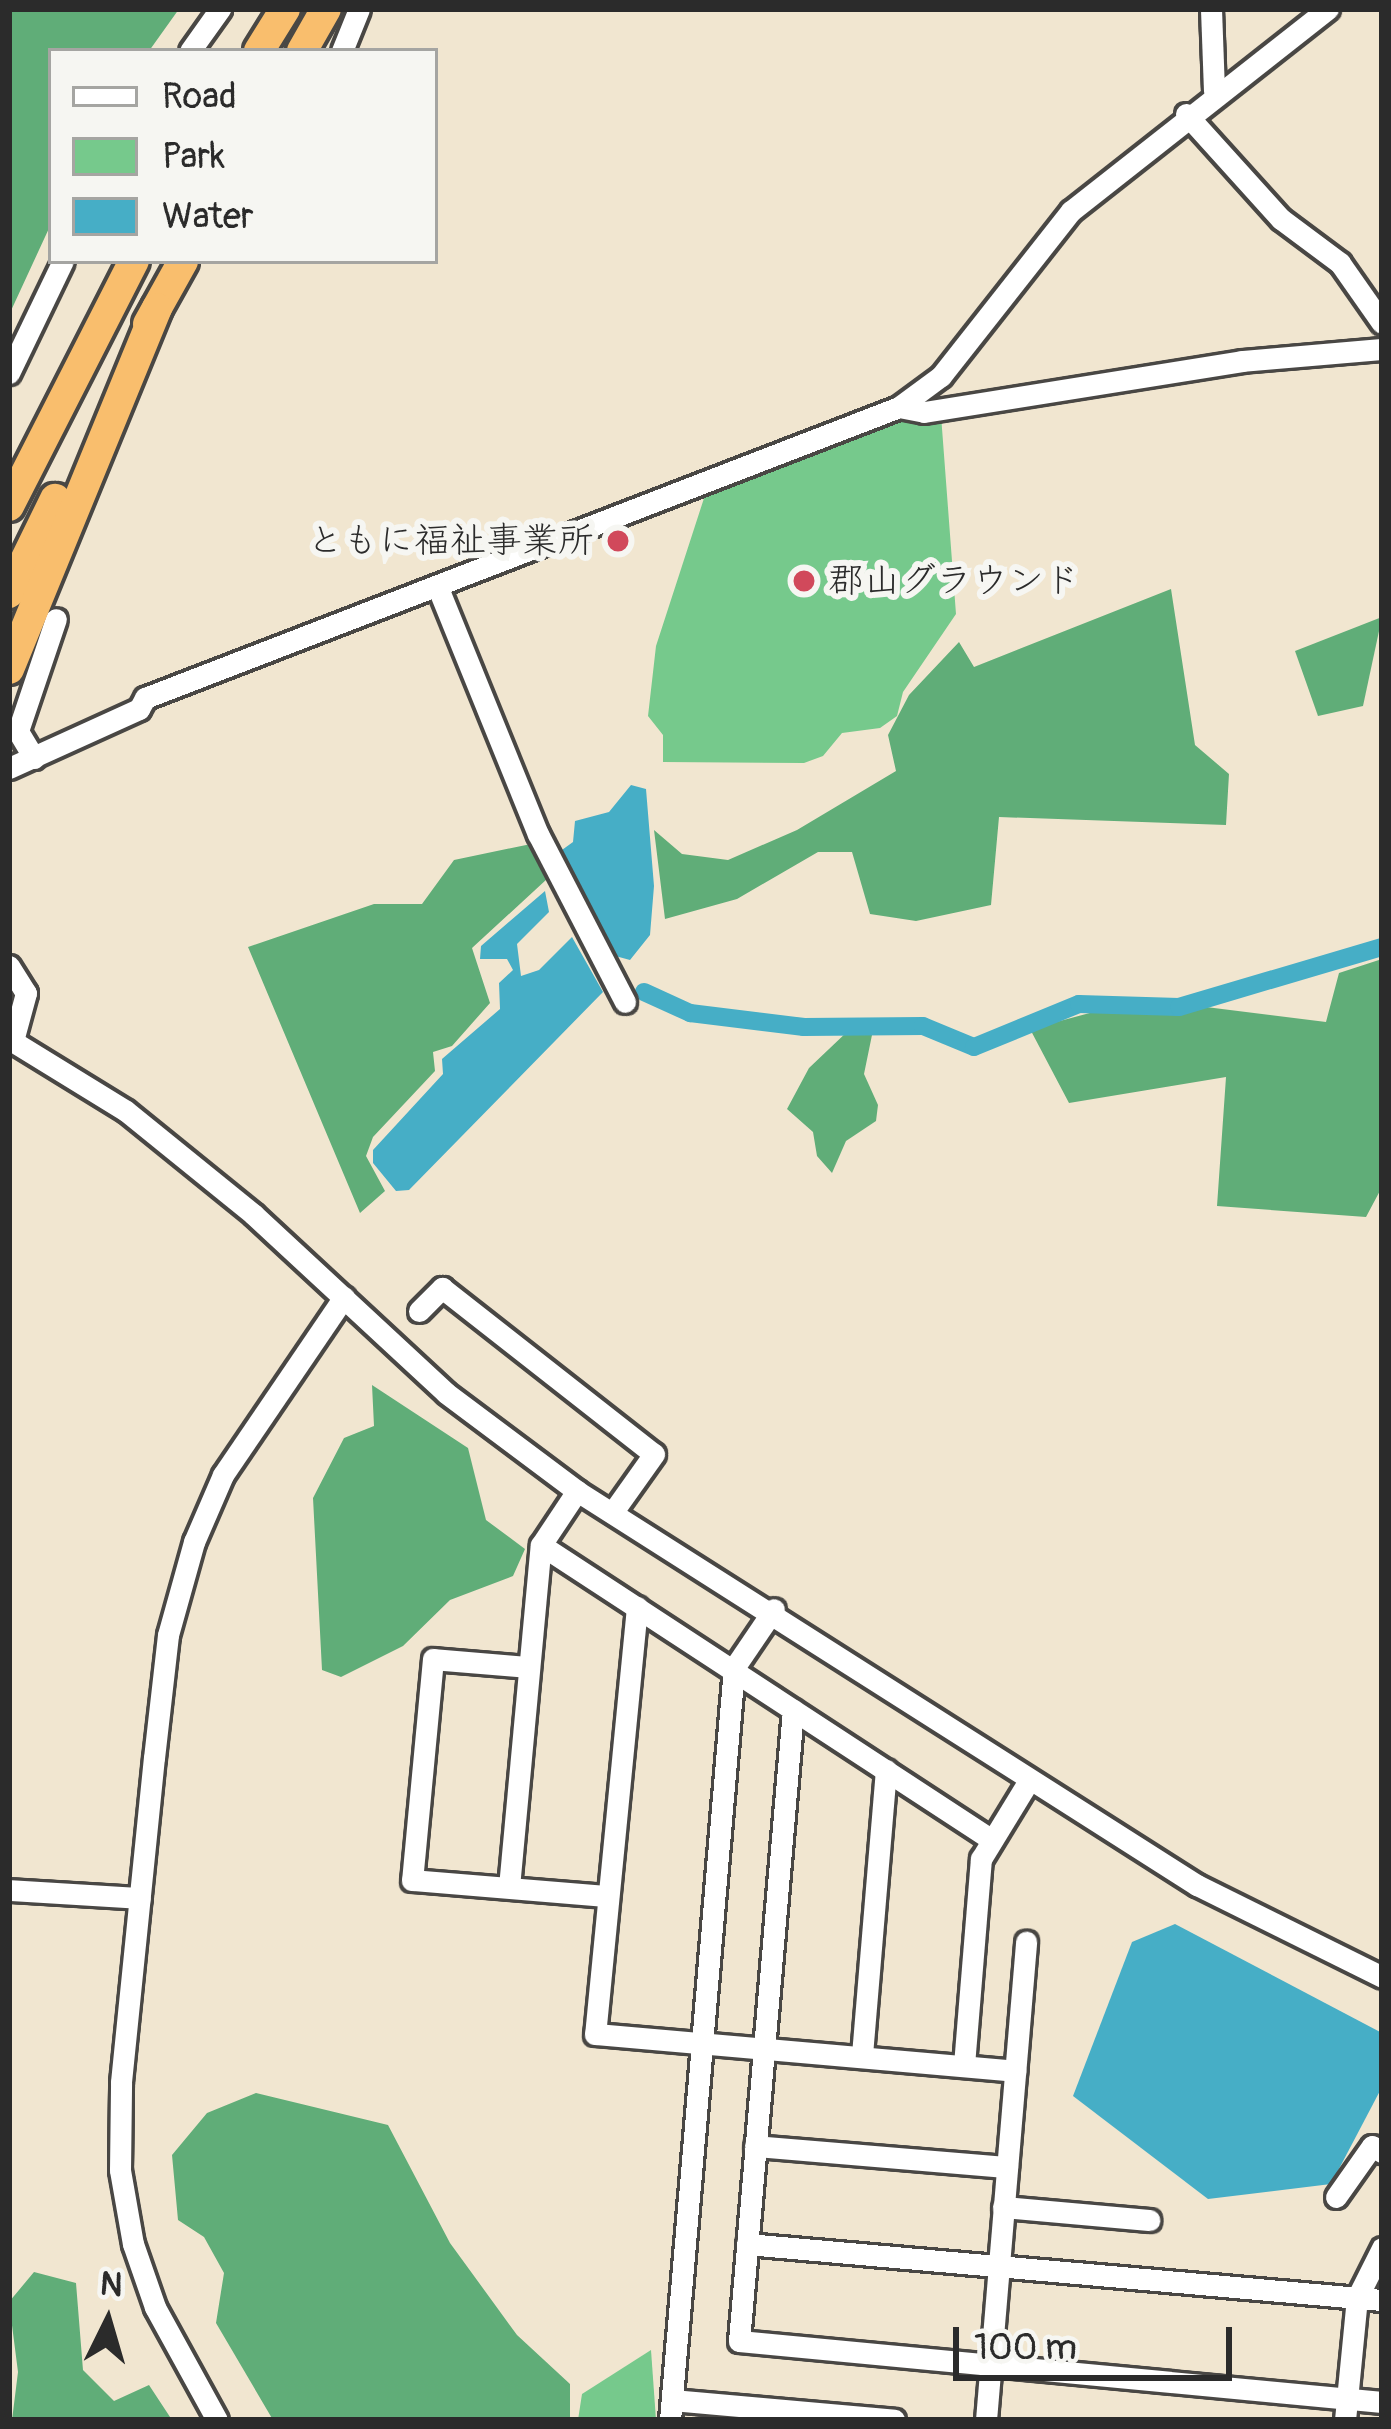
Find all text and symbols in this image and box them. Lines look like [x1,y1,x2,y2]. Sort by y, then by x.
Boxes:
legend [48,48,438,264]
text: Road [162,74,237,119]
text: Park [162,134,225,179]
text: Water [162,194,254,239]
place label: ともに福祉事業所 [306,519,594,563]
marker: ともに福祉事業所 [605,528,631,554]
place label: 郡山グラウンド [828,559,1080,603]
marker: 郡山グラウンド [791,568,817,594]
north arrow [48,2261,168,2381]
text: N [98,2263,124,2306]
scale bar [959,2303,1238,2377]
text: 100 m [974,2325,1077,2370]

